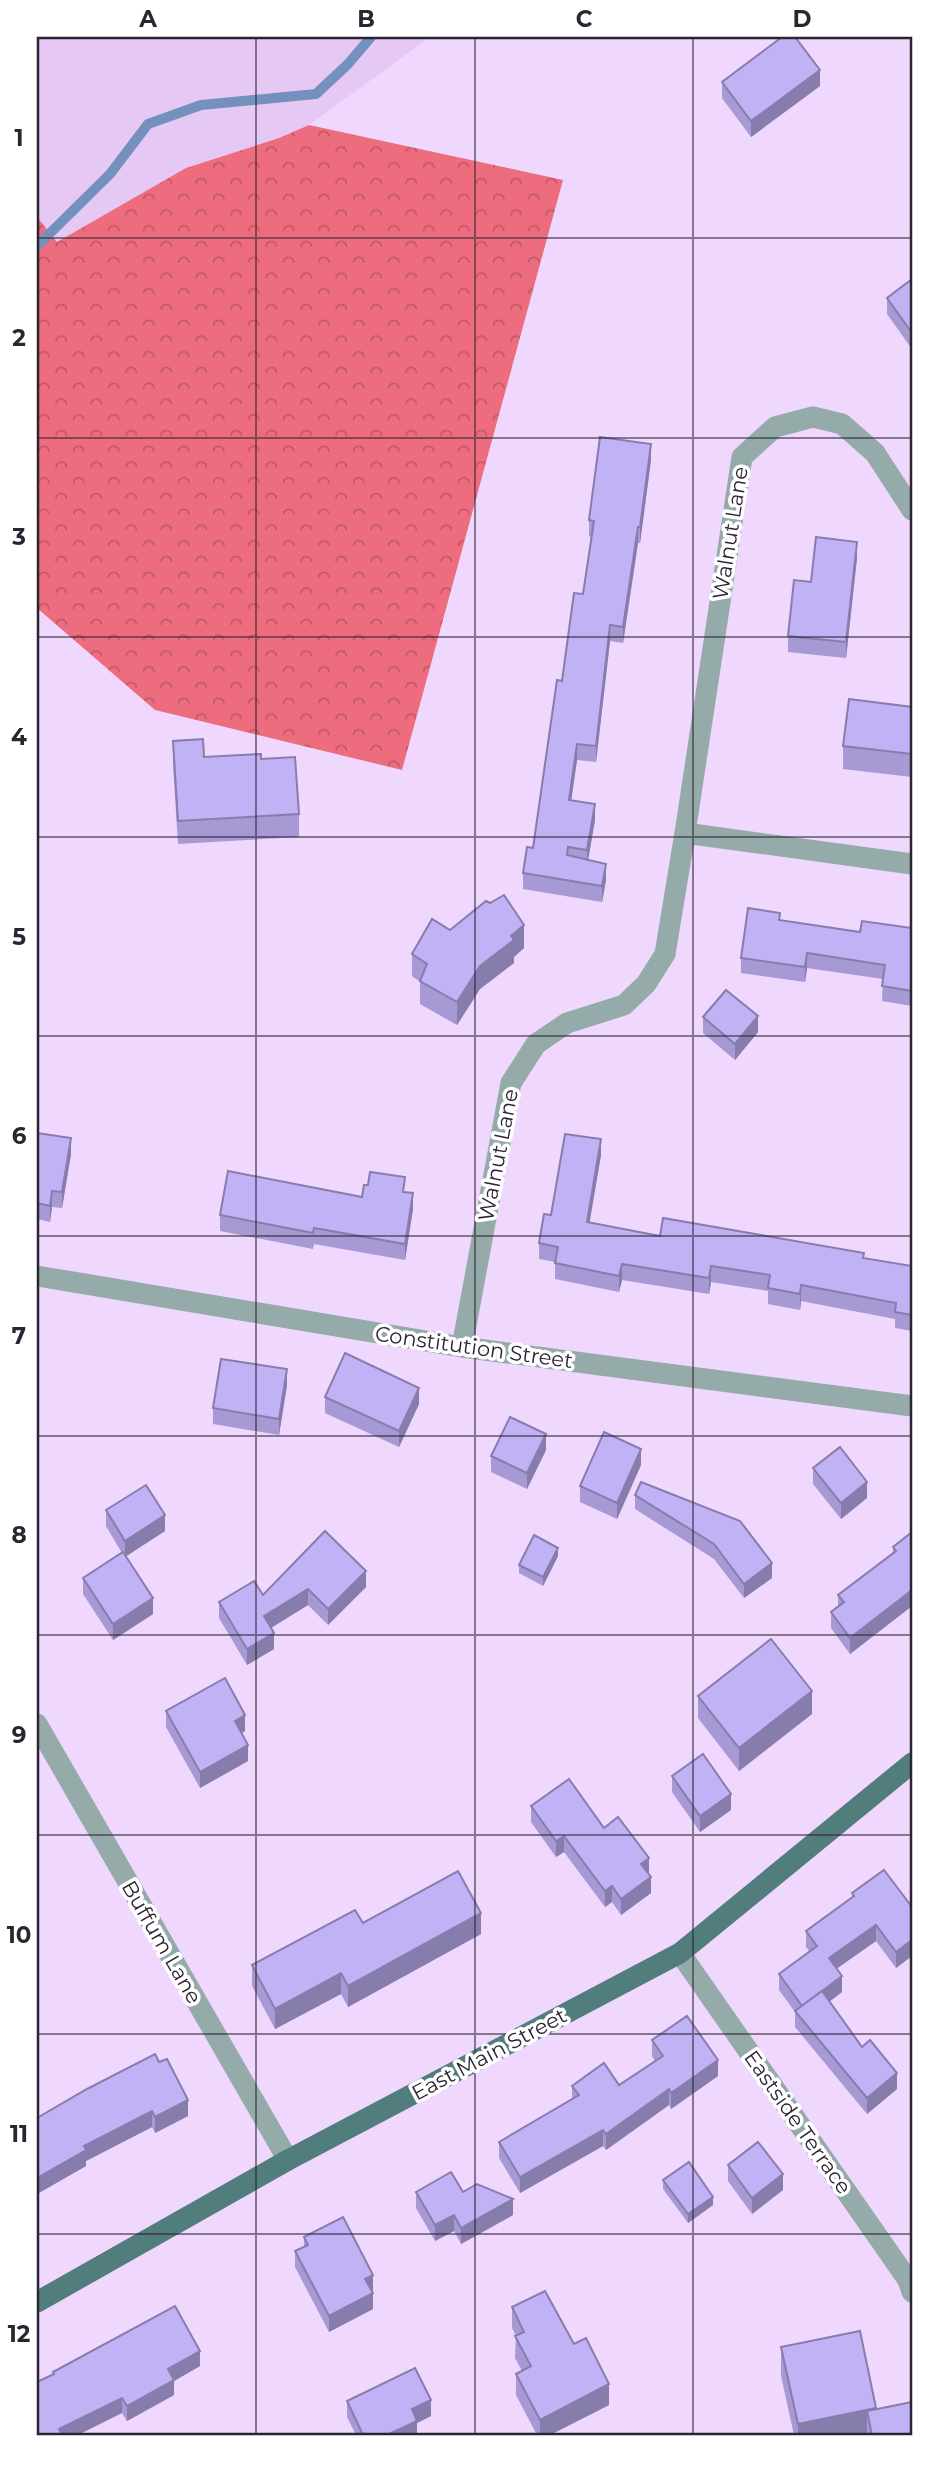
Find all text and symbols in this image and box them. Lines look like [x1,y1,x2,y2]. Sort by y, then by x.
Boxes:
text: A [138,5,157,33]
text: B [357,5,375,33]
text: C [576,5,593,33]
text: D [793,5,812,33]
text: 1 [14,124,24,152]
text: 2 [12,324,26,352]
street label: Walnut Lane [707,465,753,601]
text: 3 [11,523,26,551]
text: 4 [11,723,27,751]
text: 5 [12,923,26,951]
street label: Walnut Lane [473,1087,523,1223]
text: 6 [12,1122,27,1150]
street label: Constitution Street [374,1321,574,1373]
text: 7 [12,1322,26,1350]
text: 8 [11,1521,27,1549]
text: 9 [12,1721,26,1749]
street label: Buffum Lane [117,1876,207,2008]
text: 10 [7,1921,31,1949]
street label: East Main Street [407,2003,571,2105]
street label: Eastside Terrace [739,2045,857,2199]
text: 11 [10,2120,28,2148]
text: 12 [8,2320,30,2348]

